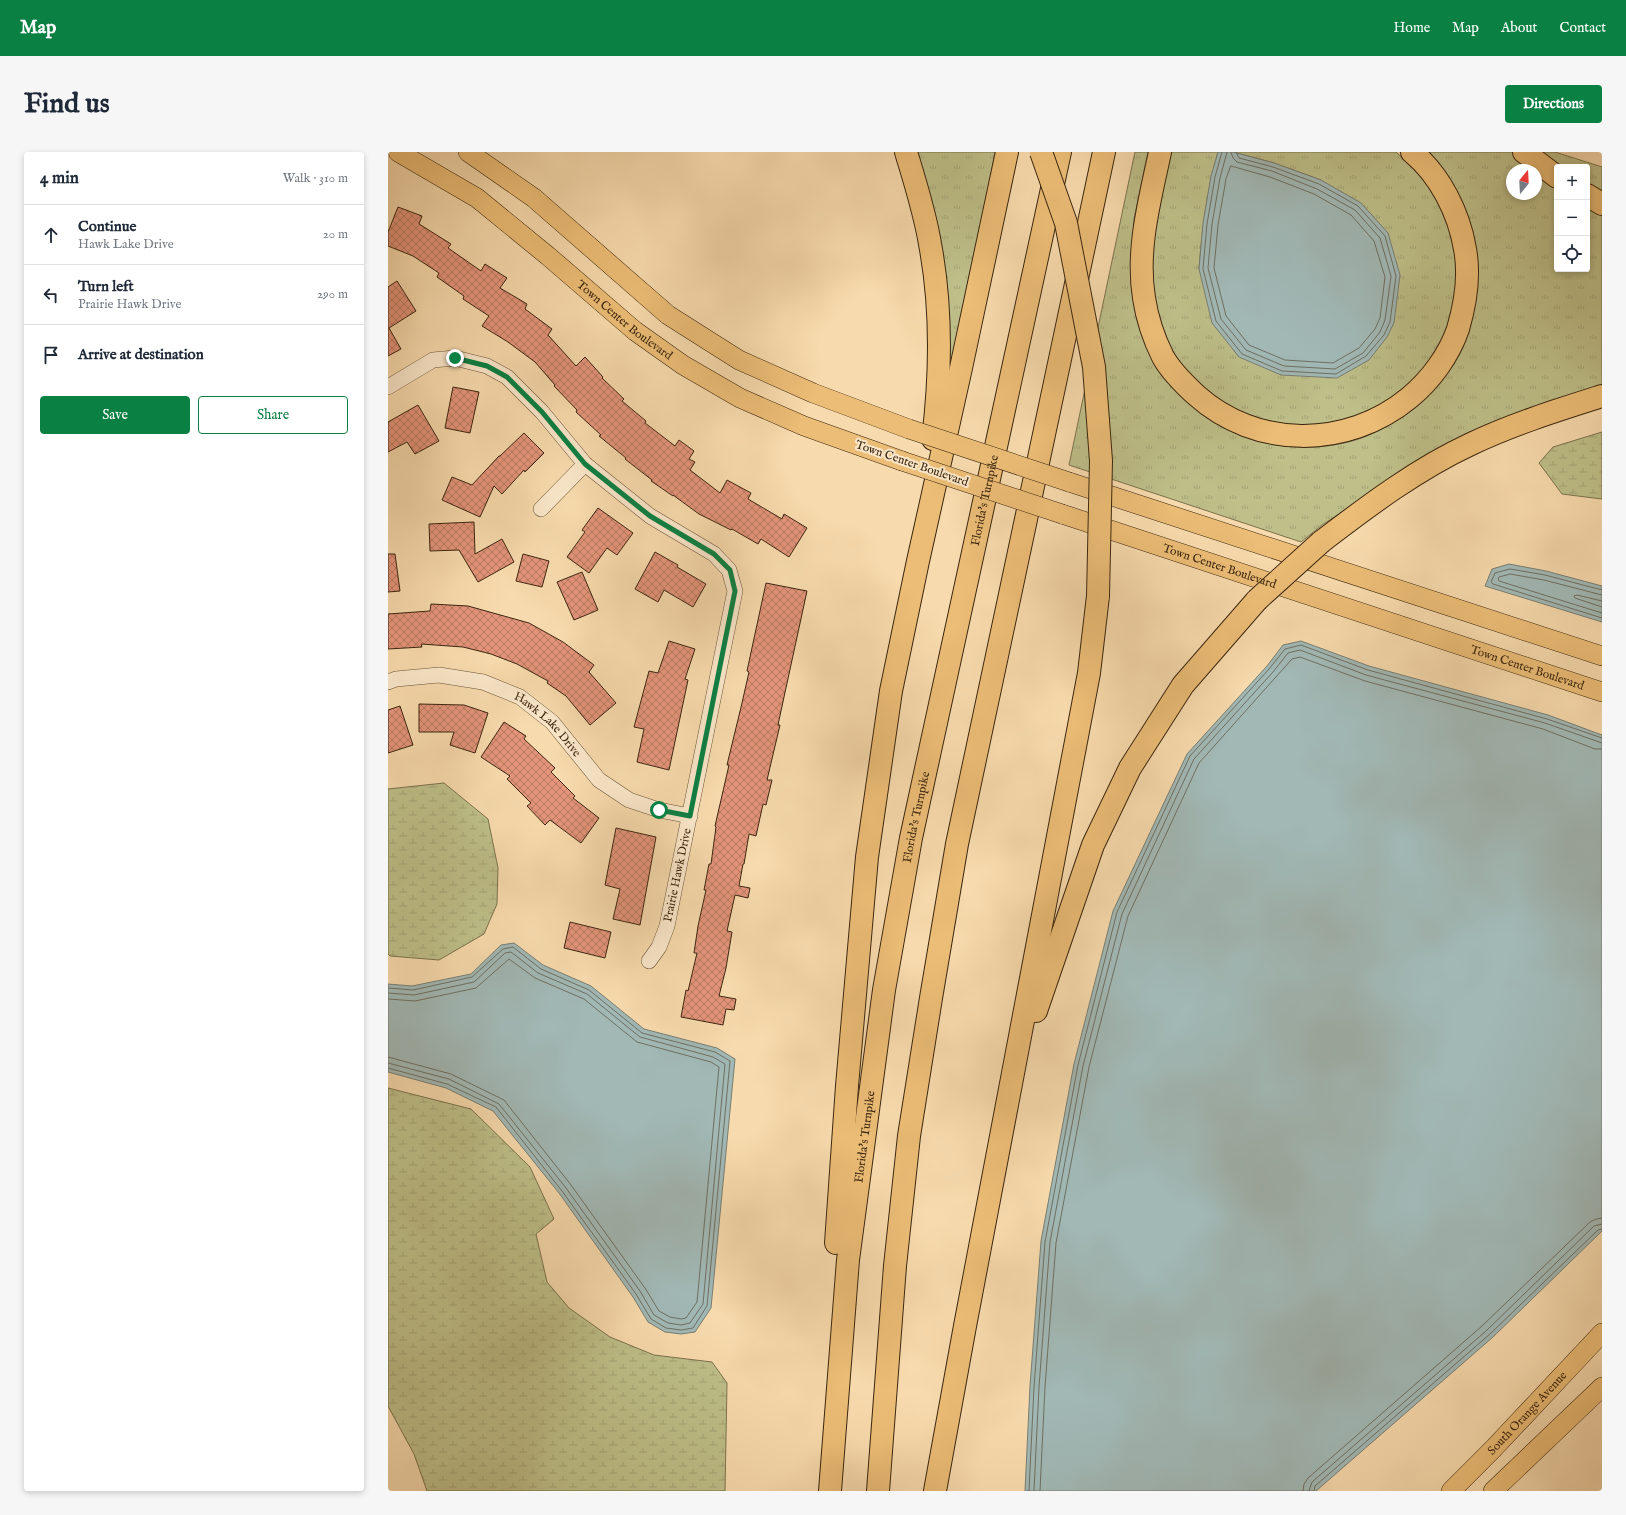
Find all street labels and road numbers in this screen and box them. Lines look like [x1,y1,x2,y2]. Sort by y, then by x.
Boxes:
street label: Town Center Boulevard [573,277,676,364]
street label: Town Center Boulevard [853,437,971,490]
street label: Florida's Turnpike [968,453,1002,547]
street label: Town Center Boulevard [1161,541,1279,592]
street label: Town Center Boulevard [1468,642,1587,694]
street label: Hawk Lake Drive [512,688,584,760]
street label: Florida's Turnpike [900,770,933,864]
street label: Prairie Hawk Drive [660,826,695,923]
street label: Florida's Turnpike [851,1089,879,1184]
street label: South Orange Avenue [1484,1368,1571,1458]

